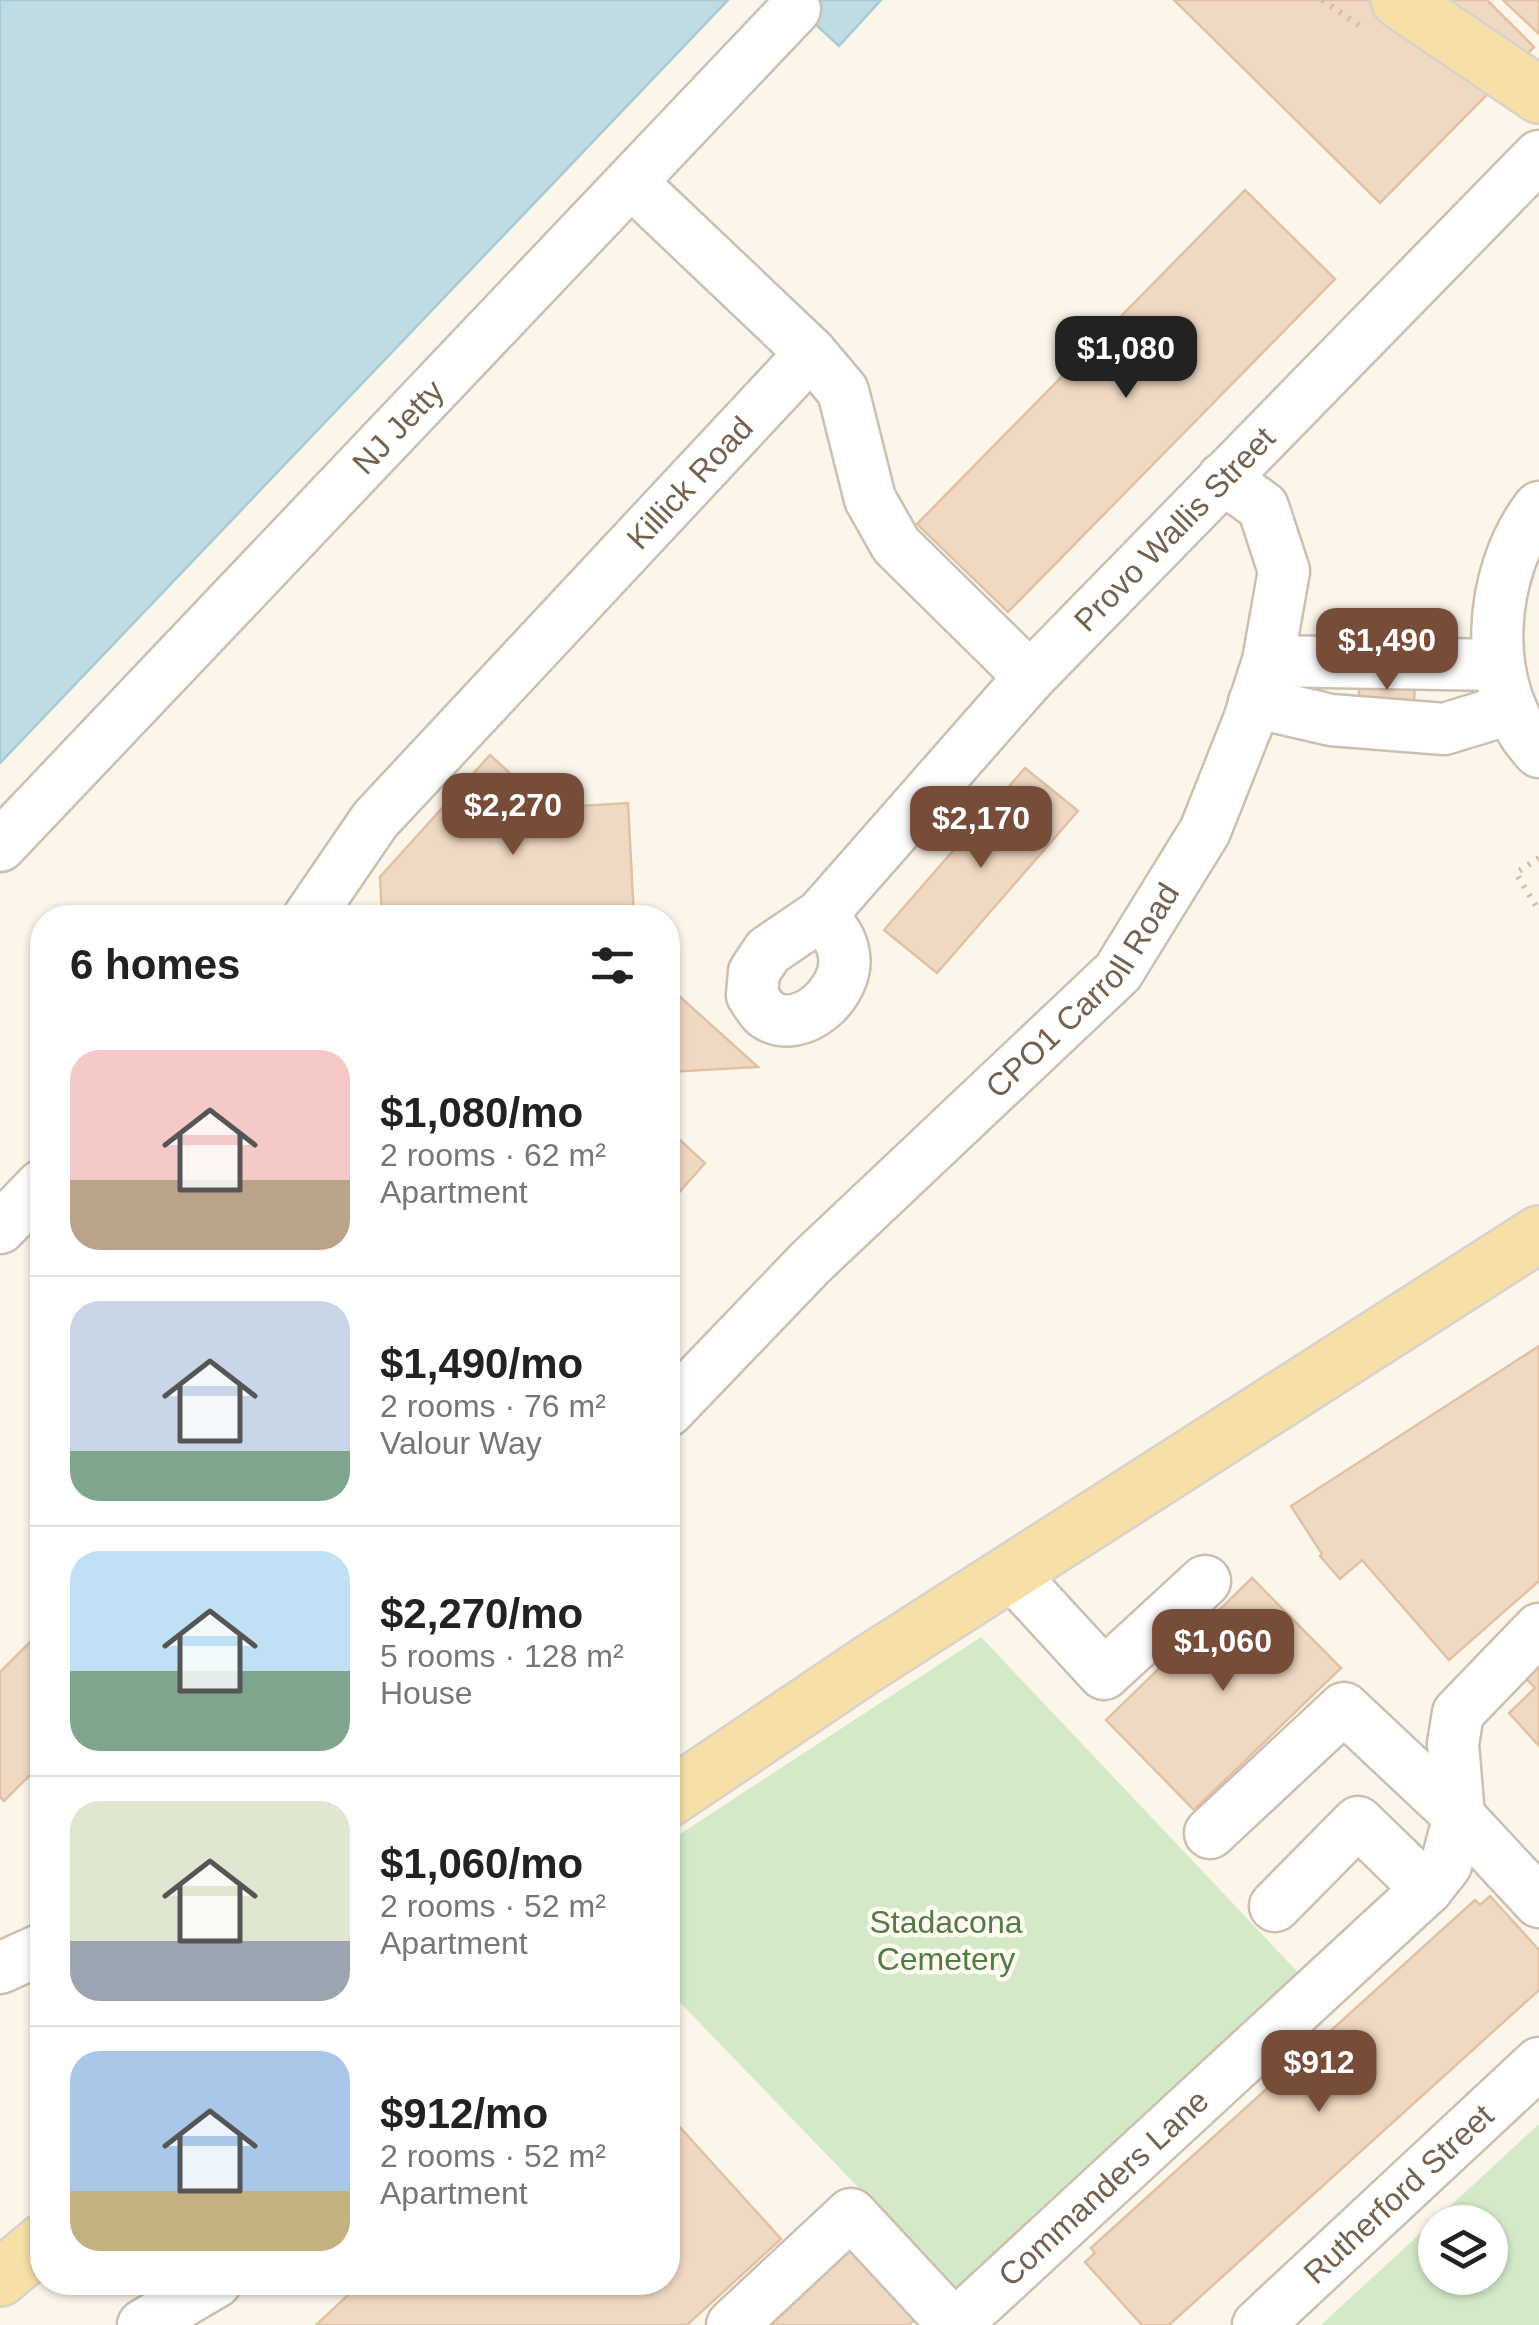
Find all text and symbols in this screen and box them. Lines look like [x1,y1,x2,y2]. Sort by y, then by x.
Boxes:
pin: $1,080 [1045,316,1207,401]
text: $1,080 [1077,330,1175,366]
street label: NJ Jetty [345,373,451,481]
street label: Killick Road [620,409,760,556]
street label: Provo Wallis Street [1067,420,1282,639]
pin: $1,490 [1306,608,1468,693]
text: $1,490 [1338,622,1436,658]
pin: $2,270 [432,773,594,858]
pin: $2,170 [900,786,1062,871]
text: $2,270 [464,787,562,823]
text: $2,170 [932,800,1030,836]
street label: CPO1 Carroll Road [979,877,1186,1105]
icon: filters [585,938,640,993]
text: 6 homes [70,941,240,988]
text: $1,080/mo [380,1089,583,1136]
icon: home [150,1090,270,1210]
text: 2 rooms · 62 m² [380,1137,606,1173]
text: Apartment [380,1174,528,1210]
text: $1,490/mo [380,1340,583,1387]
icon: home [150,1341,270,1461]
text: 2 rooms · 76 m² [380,1388,606,1424]
text: Valour Way [380,1425,542,1461]
text: $2,270/mo [380,1590,583,1637]
icon: home [150,1591,270,1711]
pin: $1,060 [1142,1609,1304,1694]
text: $1,060 [1174,1623,1272,1659]
text: 5 rooms · 128 m² [380,1638,624,1674]
text: House [380,1675,473,1711]
text: $1,060/mo [380,1840,583,1887]
icon: home [150,1841,270,1961]
text: 2 rooms · 52 m² [380,1888,606,1924]
park label: Stadacona Cemetery [869,1904,1023,1977]
text: Apartment [380,1925,528,1961]
pin: $912 [1260,2030,1378,2115]
text: $912 [1283,2044,1355,2080]
street label: Commanders Lane [991,2082,1216,2293]
text: $912/mo [380,2090,548,2137]
icon: home [150,2091,270,2211]
street label: Rutherford Street [1296,2097,1501,2291]
text: 2 rooms · 52 m² [380,2138,606,2174]
text: Apartment [380,2175,528,2211]
map controls [1418,2205,1508,2295]
button: layers [1418,2205,1508,2295]

